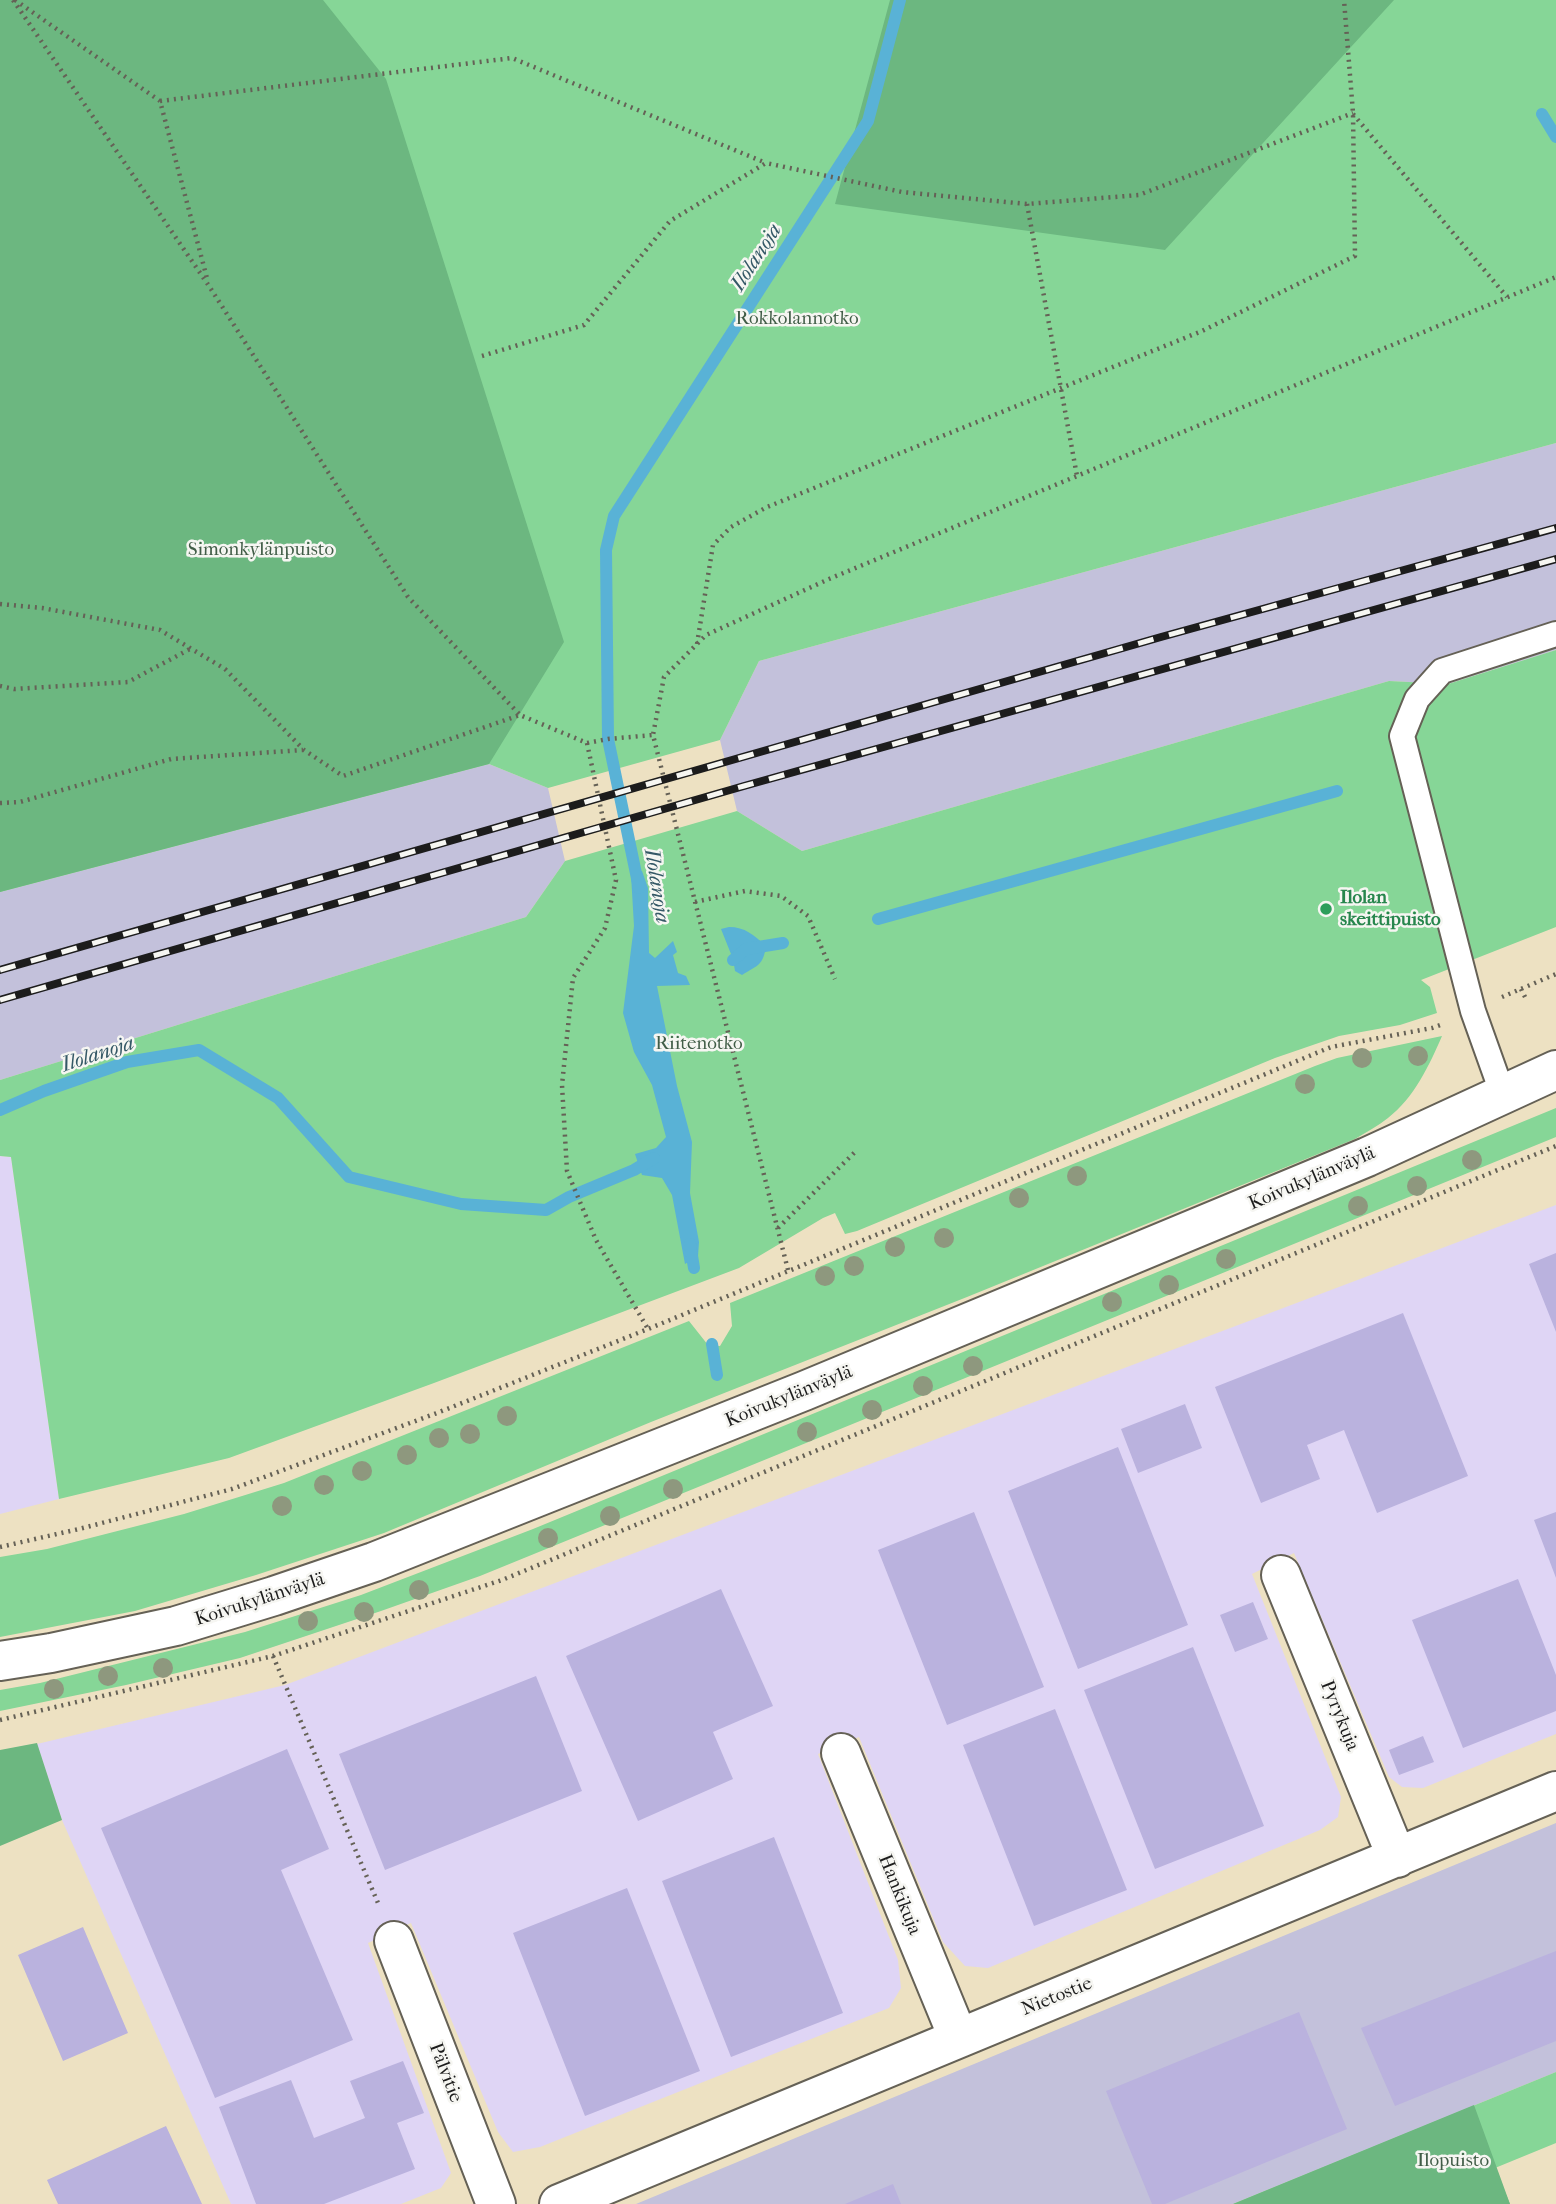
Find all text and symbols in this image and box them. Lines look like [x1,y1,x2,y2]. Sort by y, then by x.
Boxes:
water label: Ilolanoja [726,220,788,296]
park label: Rokkolannotko [735,308,859,330]
park label: Simonkylänpuisto [188,539,334,561]
water label: Ilolanoja [638,847,674,925]
place label: Ilolan skeittipuisto [1340,887,1441,931]
marker: Ilolan skeittipuisto [1318,901,1334,917]
water label: Ilolanoja [58,1031,138,1079]
park label: Riitenotko [655,1033,743,1055]
street label: Koivukylänväylä [1245,1142,1379,1216]
street label: Koivukylänväylä [722,1361,856,1433]
street label: Koivukylänväylä [192,1568,328,1632]
street label: Pyrykuja [1315,1678,1363,1754]
street label: Hankikuja [873,1852,925,1938]
street label: Nietostie [1018,1973,1096,2021]
street label: Pälvitie [423,2040,467,2106]
park label: Ilopuisto [1417,2150,1489,2172]

